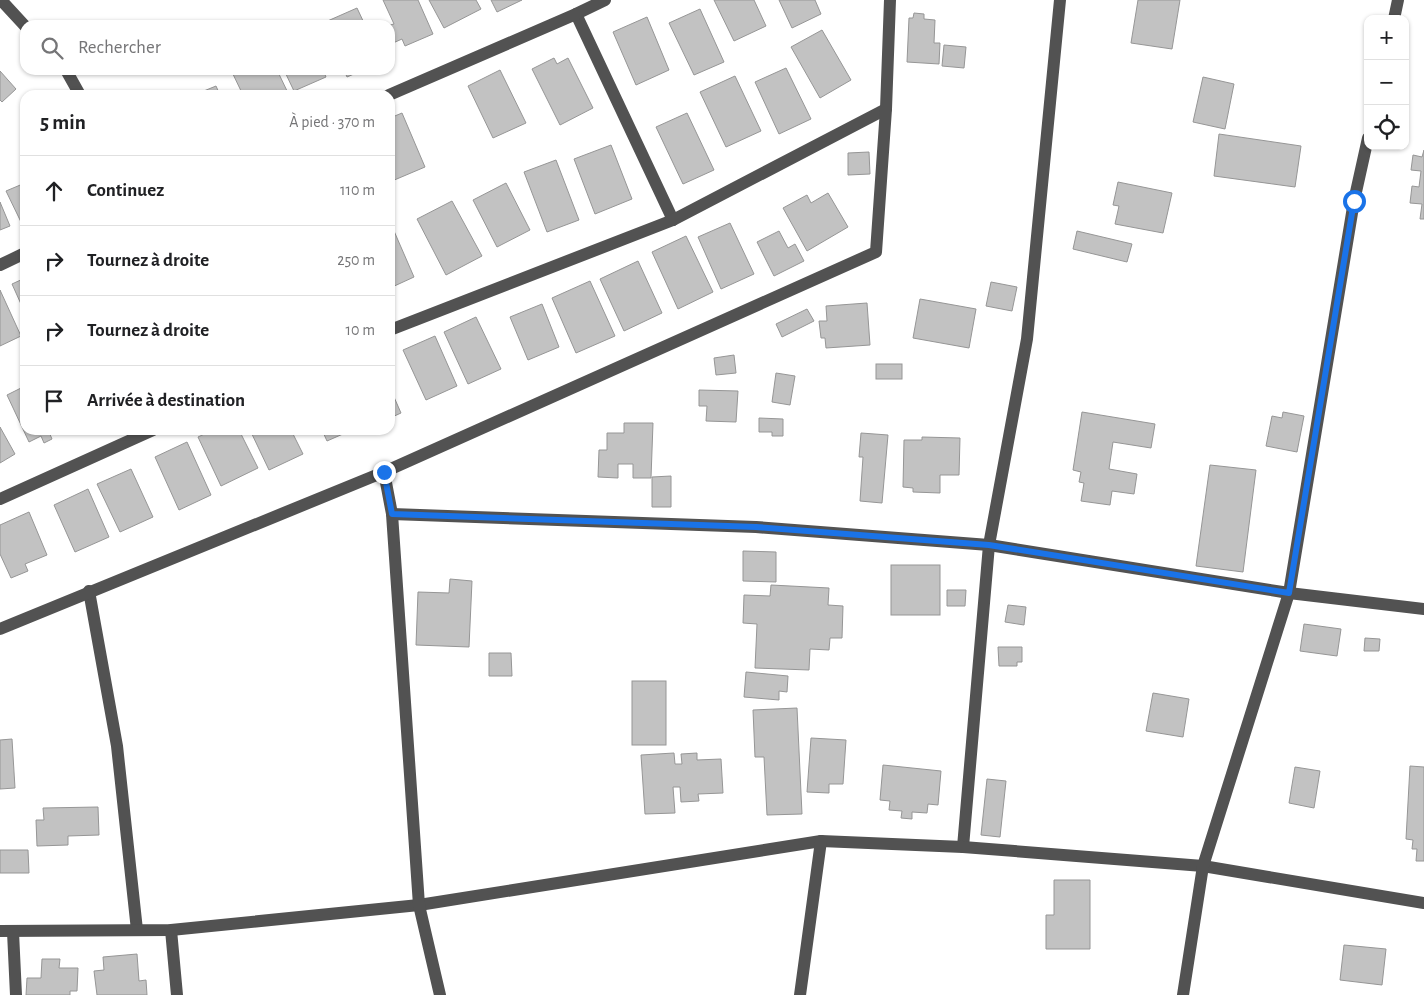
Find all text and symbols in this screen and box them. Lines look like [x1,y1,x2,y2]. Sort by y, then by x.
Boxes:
map controls [1364,15,1409,150]
button: + [1364,15,1409,60]
search box [20,20,395,75]
icon: search [38,34,66,62]
text: Rechercher [78,38,161,57]
button: − [1364,60,1409,105]
button: locate [1364,105,1409,150]
text: 5 min [40,112,86,133]
text: À pied · 370 m [289,114,375,130]
icon: ahead [40,177,68,205]
text: Continuez [87,181,164,200]
text: 110 m [340,182,375,198]
route start [1343,190,1366,213]
icon: right [40,247,68,275]
text: Tournez à droite [87,251,209,270]
text: 250 m [337,252,375,268]
icon: right [40,317,68,345]
text: Tournez à droite [87,321,209,340]
text: 10 m [346,322,375,338]
icon: arrive [40,387,68,415]
text: Arrivée à destination [87,391,245,410]
route end [373,461,396,484]

